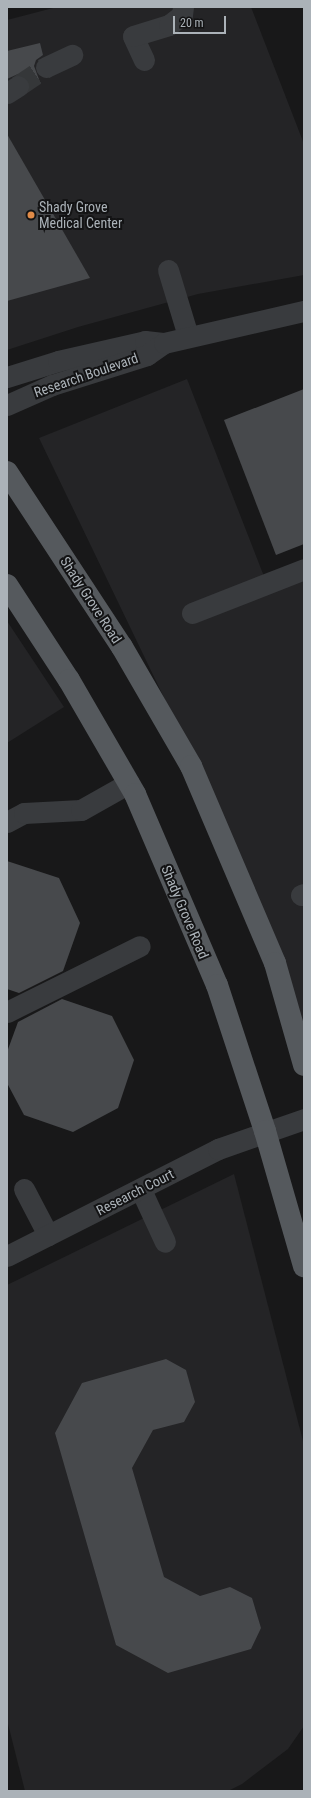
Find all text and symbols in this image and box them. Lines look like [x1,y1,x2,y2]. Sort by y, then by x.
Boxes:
scale bar [175,8,228,34]
text: 20 m [180,16,204,30]
place label: Shady Grove Medical Center [39,199,122,232]
marker: Shady Grove Medical Center [26,210,36,220]
street label: Research Boulevard [32,349,140,401]
street label: Shady Grove Road [57,554,125,646]
street label: Shady Grove Road [158,863,212,961]
street label: Research Court [93,1165,177,1219]

